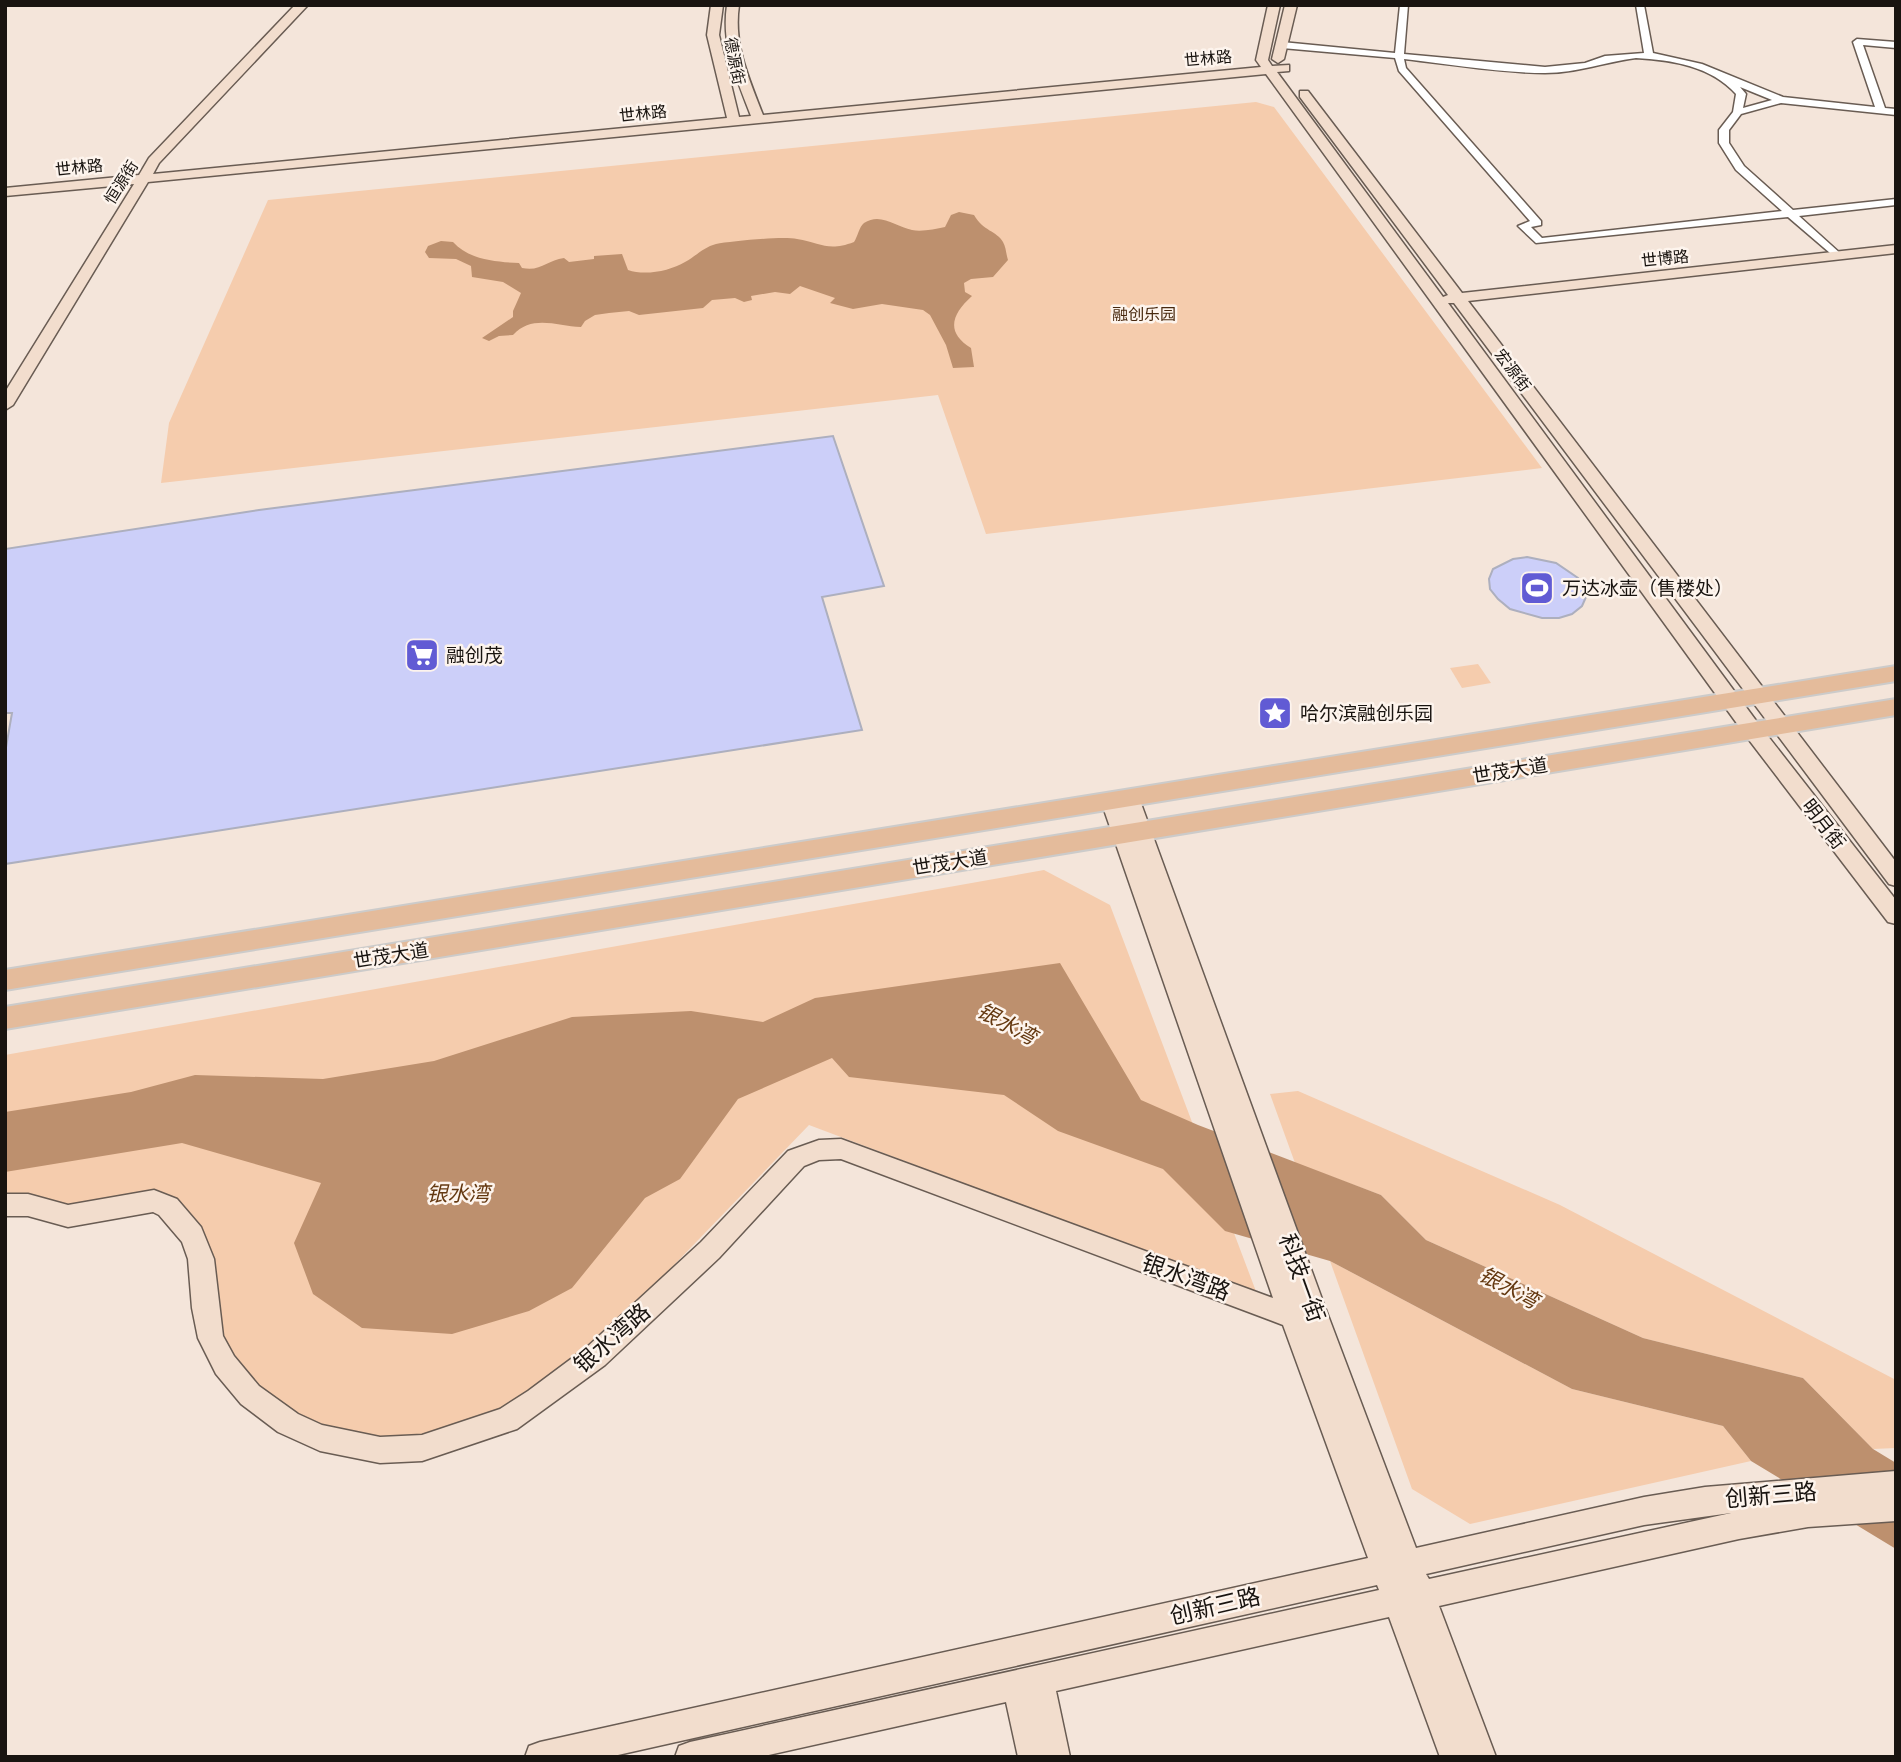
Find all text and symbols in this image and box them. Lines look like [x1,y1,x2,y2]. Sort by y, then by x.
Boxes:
street label: 德源街 [722,36,748,86]
street label: 世林路 [1183,47,1233,69]
street label: 世林路 [618,102,668,124]
street label: 世林路 [54,156,104,178]
street label: 恒源街 [101,157,141,207]
street label: 世博路 [1640,247,1690,269]
park label: 融创乐园 [1112,305,1176,323]
street label: 宏源街 [1491,345,1535,395]
sports icon: 万达冰壶（售楼处） [1518,569,1556,607]
place label: 万达冰壶（售楼处） [1562,577,1733,599]
supermarket icon: 融创茂 [403,636,441,674]
place label: 融创茂 [446,644,503,666]
place icon: 哈尔滨融创乐园 [1256,694,1294,732]
place label: 哈尔滨融创乐园 [1300,702,1433,724]
street label: 世茂大道 [1471,753,1549,787]
street label: 明月街 [1798,795,1850,853]
street label: 世茂大道 [911,845,989,879]
street label: 世茂大道 [352,938,430,972]
water label: 银水湾 [974,998,1043,1050]
water label: 银水湾 [427,1181,492,1205]
street label: 科技一街 [1274,1230,1330,1326]
street label: 银水湾路 [1138,1249,1234,1305]
water label: 银水湾 [1476,1262,1545,1314]
street label: 银水湾路 [569,1298,655,1378]
street label: 创新三路 [1724,1478,1818,1512]
street label: 创新三路 [1167,1583,1263,1629]

